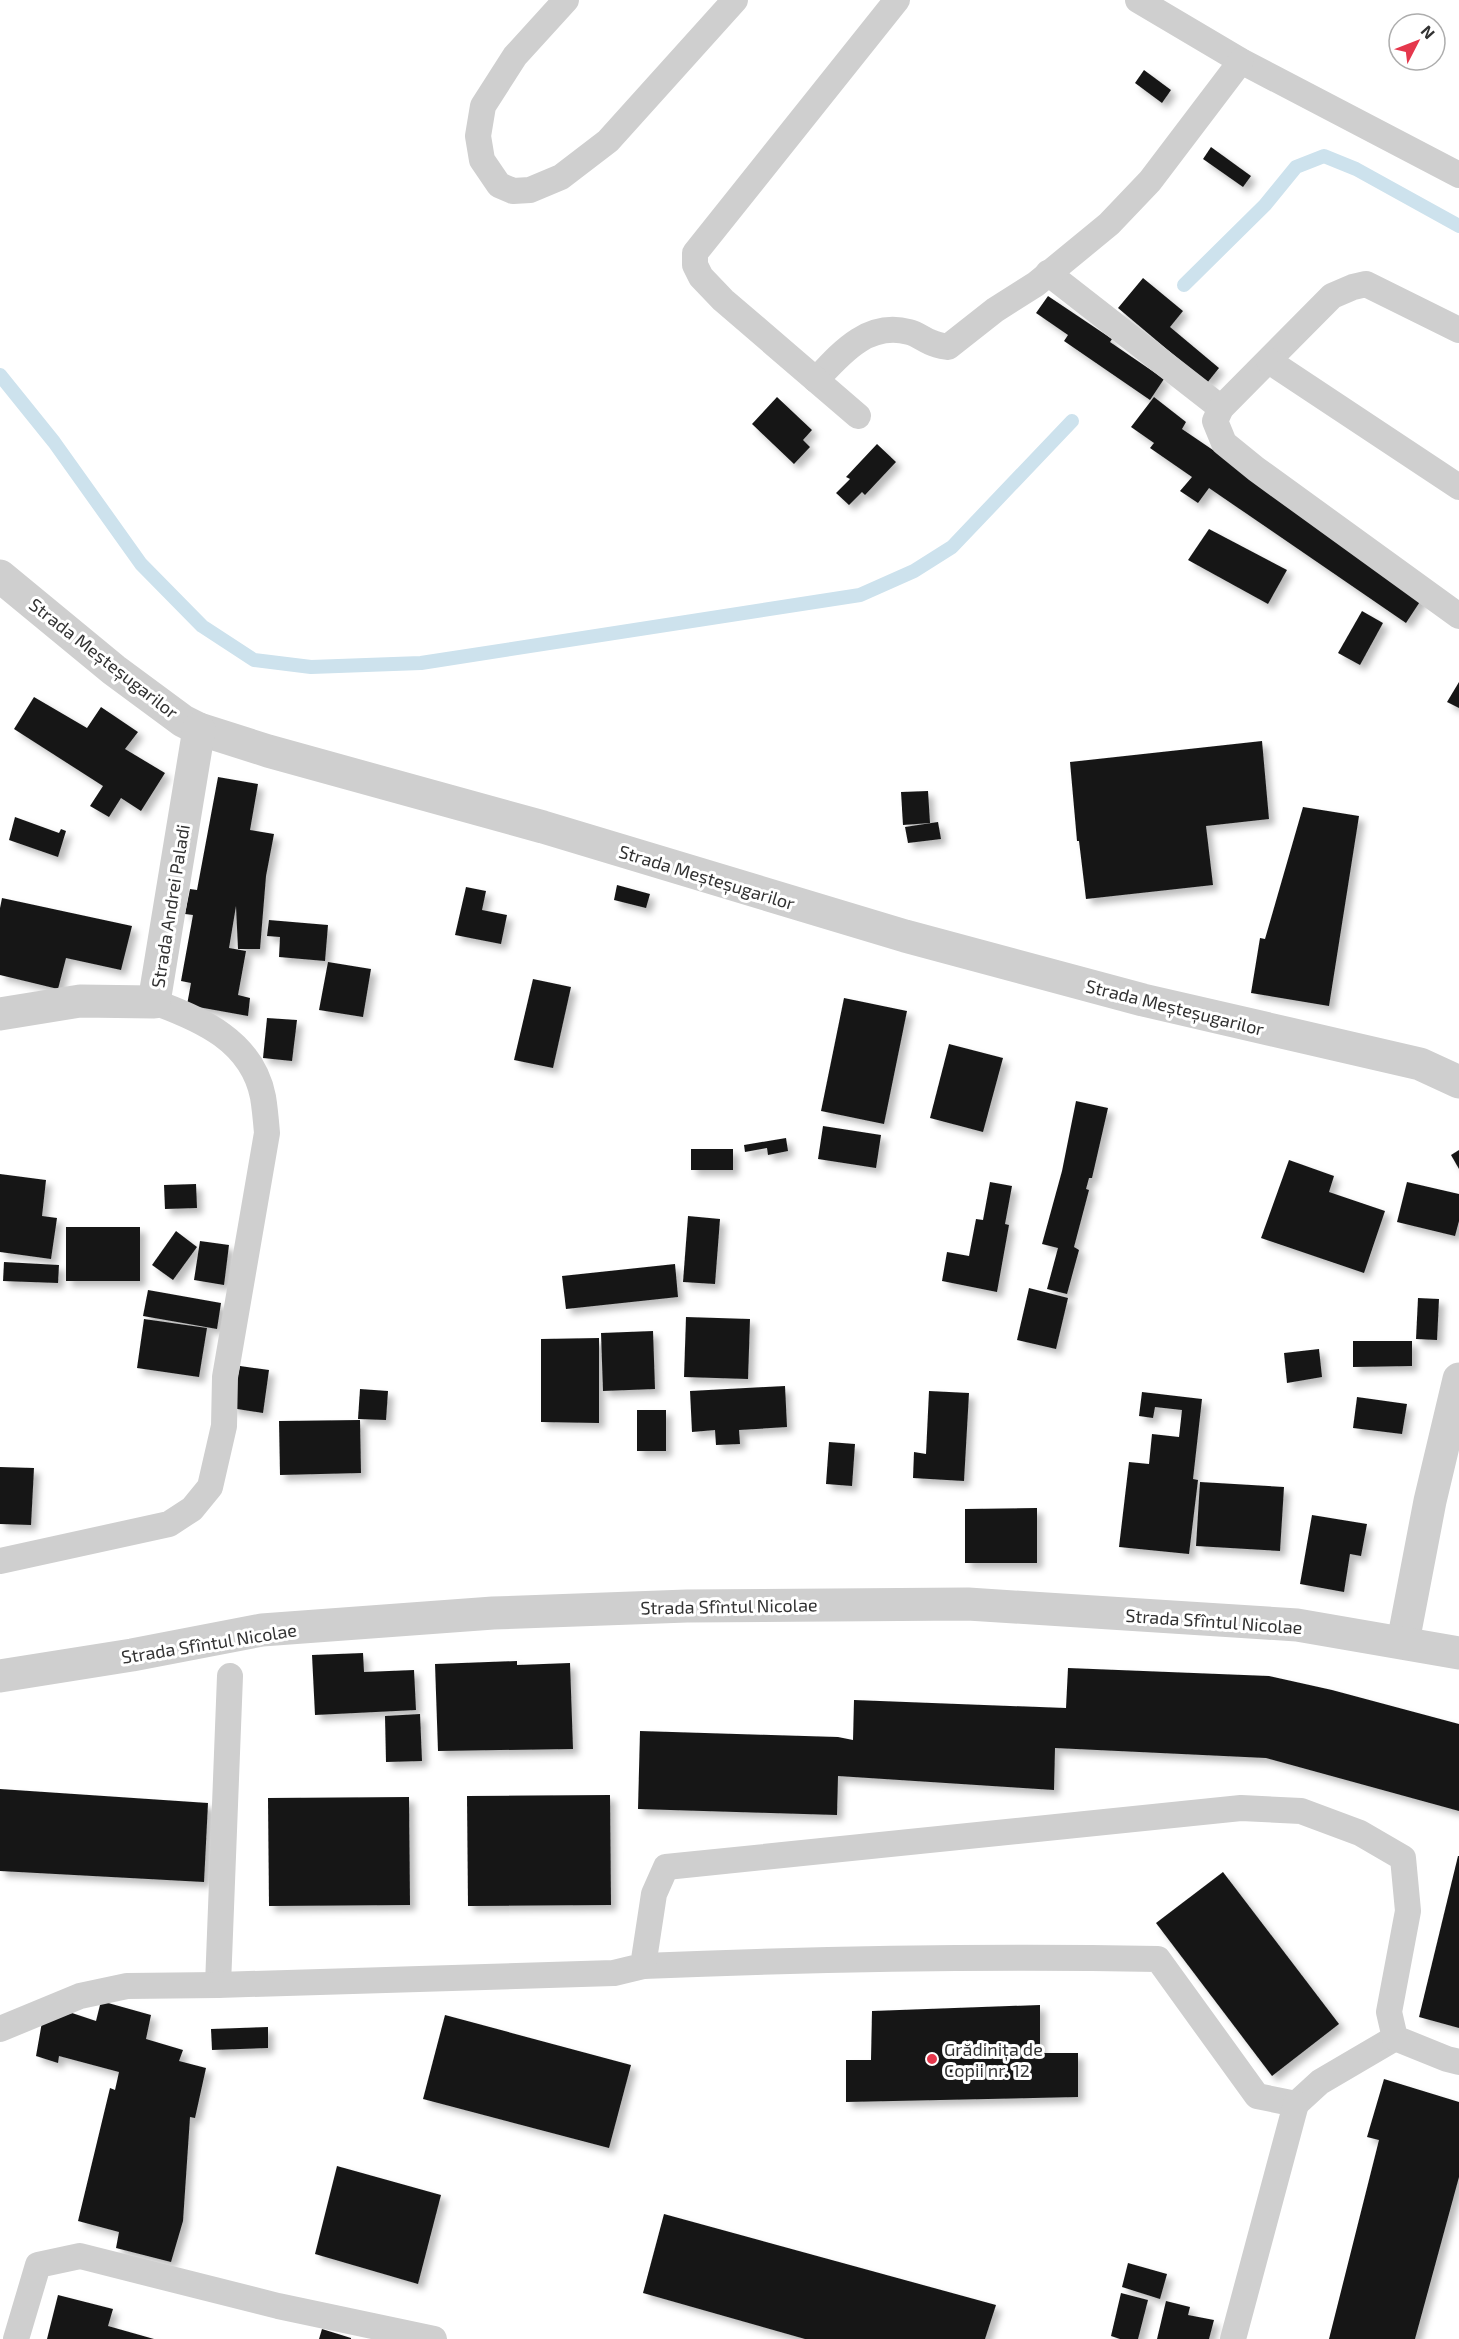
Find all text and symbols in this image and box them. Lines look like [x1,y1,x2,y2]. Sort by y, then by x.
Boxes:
north arrow [1387,12,1447,72]
text: N [1418,21,1439,42]
street label: Strada Meșteșugarilor [25,593,183,724]
street label: Strada Andrei Paladi [146,823,194,989]
street label: Strada Meșteșugarilor [616,840,798,915]
street label: Strada Meșteșugarilor [1083,974,1266,1041]
street label: Strada Sfîntul Nicolae [640,1593,818,1619]
street label: Strada Sfîntul Nicolae [1125,1604,1303,1638]
street label: Strada Sfîntul Nicolae [120,1618,298,1668]
place label: Grădinița de Copii nr. 12 [944,2038,1043,2081]
marker: Grădinița de Copii nr. 12 [925,2052,939,2066]

